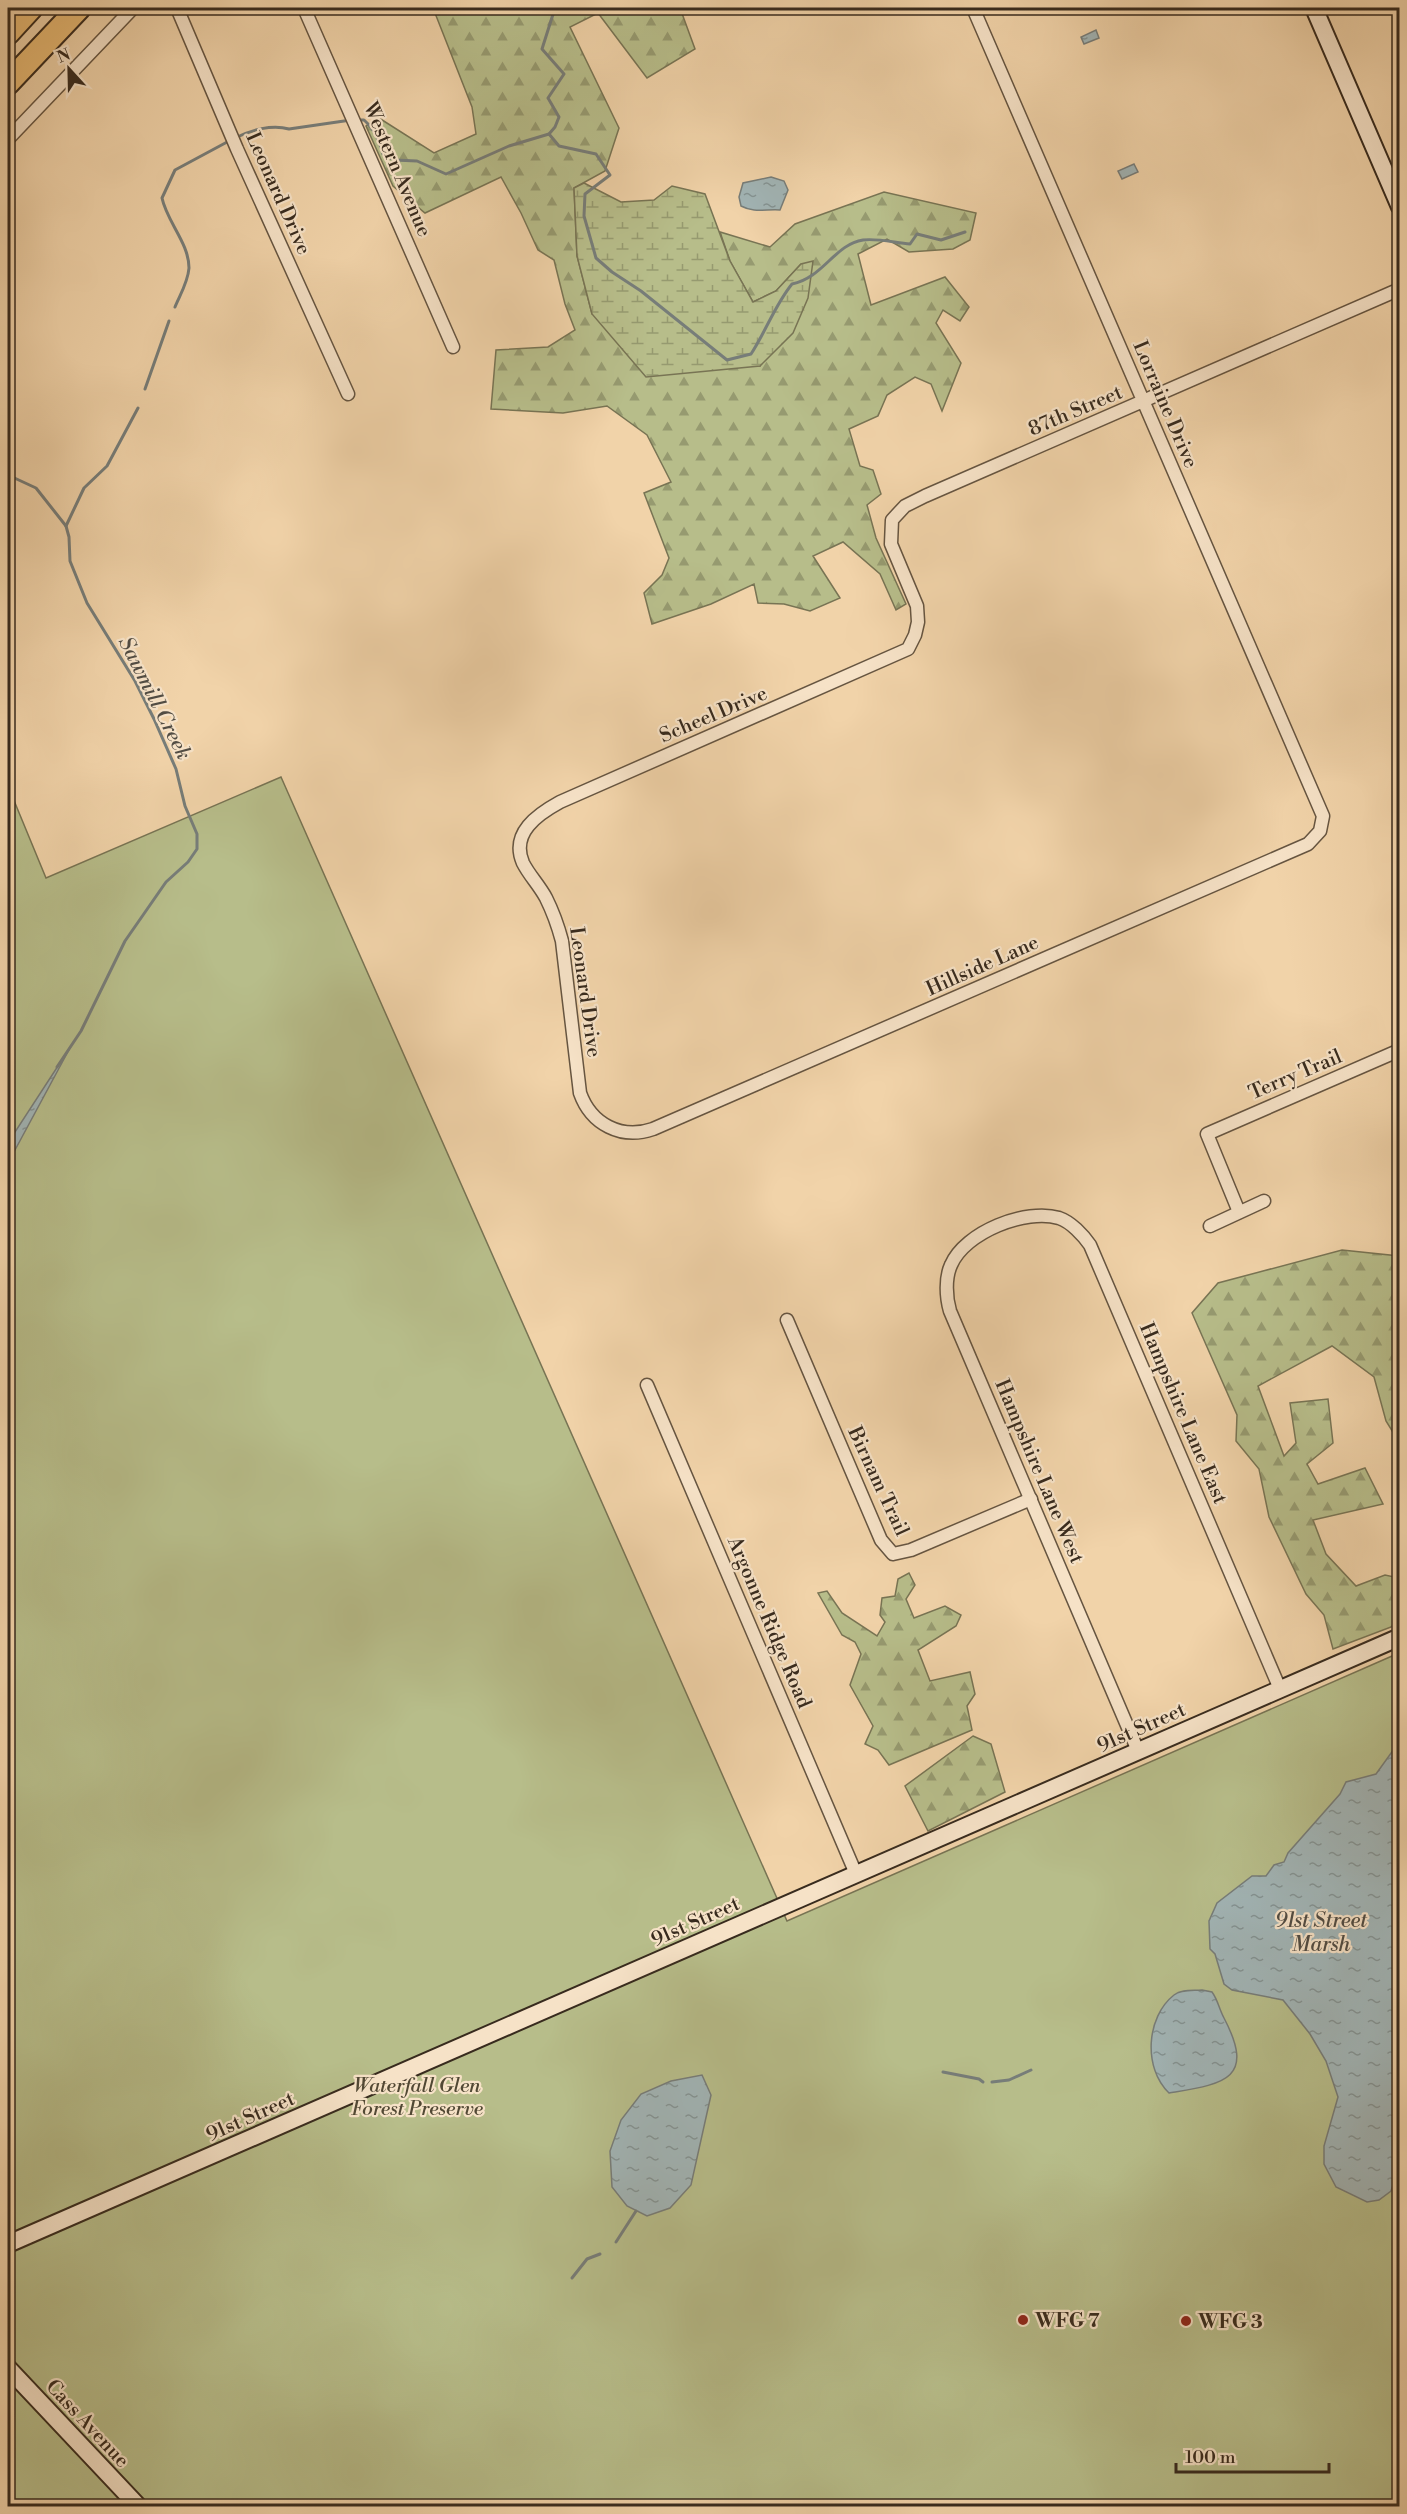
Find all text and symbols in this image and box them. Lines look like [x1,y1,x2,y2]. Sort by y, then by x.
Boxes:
north arrow [39,39,99,99]
text: N [54,44,74,68]
street label: Western Avenue [357,98,436,241]
street label: Leonard Drive [239,128,316,259]
street label: Lorraine Drive [1127,337,1203,472]
street label: 87th Street [1025,380,1126,442]
water label: Sawmill Creek [112,632,196,764]
street label: Scheel Drive [656,682,771,749]
street label: Leonard Drive [563,925,606,1059]
street label: Hillside Lane [922,930,1043,1002]
street label: Terry Trail [1245,1045,1346,1106]
street label: Hampshire Lane East [1133,1319,1232,1508]
street label: Hampshire Lane West [989,1376,1089,1567]
street label: Birnam Trail [841,1422,914,1540]
street label: Argonne Ridge Road [721,1532,816,1713]
street label: 91st Street [1093,1698,1190,1759]
street label: 91st Street [647,1892,744,1953]
water label: 91st Street Marsh [1275,1908,1368,1958]
park label: Waterfall Glen Forest Preserve [351,2074,484,2122]
street label: 91st Street [202,2087,299,2148]
place label: WFG 7 [1034,2309,1100,2334]
place label: WFG 3 [1197,2310,1263,2335]
marker: WFG 7 [1016,2313,1030,2327]
marker: WFG 3 [1179,2314,1193,2328]
street label: Cass Avenue [40,2375,134,2473]
scale bar [1176,2436,1329,2474]
text: 100 m [1185,2446,1236,2469]

